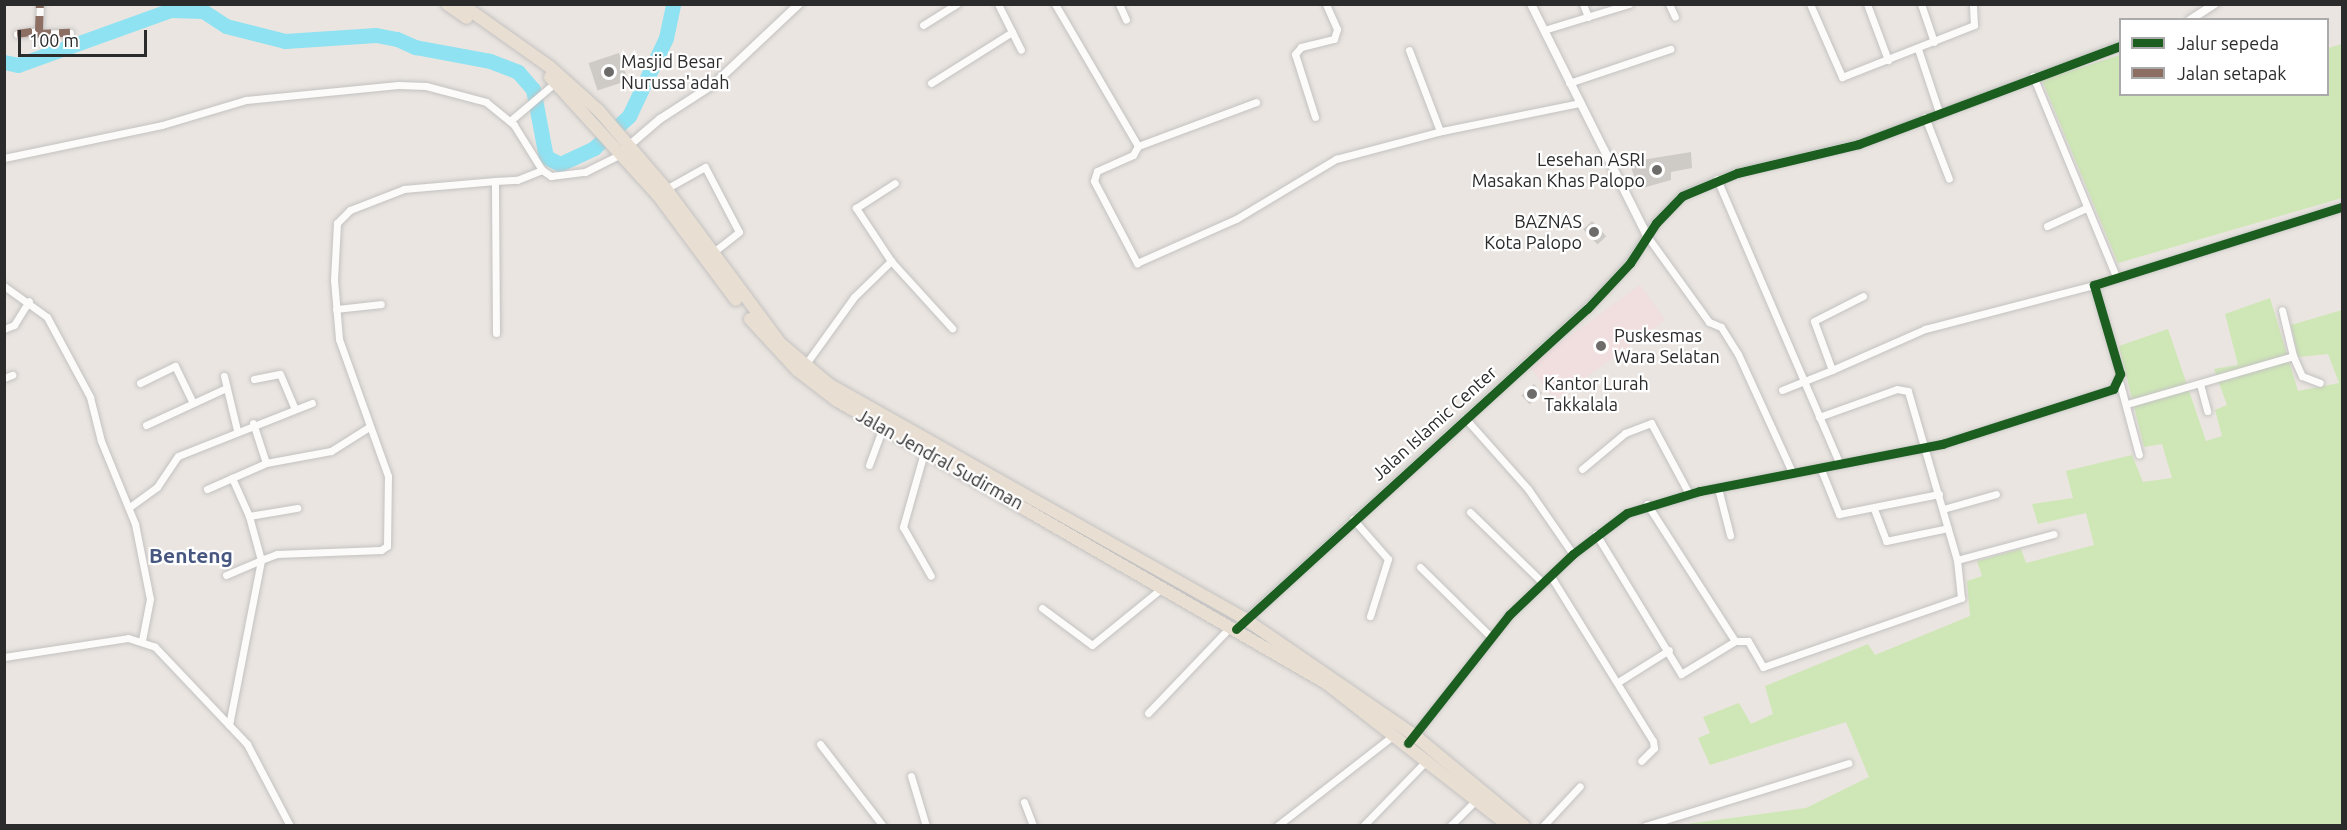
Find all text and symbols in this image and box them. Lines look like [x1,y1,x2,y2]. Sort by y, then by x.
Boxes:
scale bar [21,18,150,56]
legend [2119,18,2329,96]
text: 100 m [29,30,79,50]
text: Jalur sepeda [2177,33,2279,53]
place label: Masjid Besar Nurussa'adah [621,51,729,94]
text: Jalan setapak [2177,63,2286,83]
marker: Masjid Besar Nurussa'adah [602,65,616,79]
place label: Lesehan ASRI Masakan Khas Palopo [1472,149,1645,192]
marker: Lesehan ASRI Masakan Khas Palopo [1650,163,1664,177]
place label: BAZNAS Kota Palopo [1484,211,1582,254]
marker: BAZNAS Kota Palopo [1587,225,1601,239]
place label: Puskesmas Wara Selatan [1614,325,1720,368]
marker: Puskesmas Wara Selatan [1592,337,1610,355]
street label: Jalan Islamic Center [1367,361,1501,485]
place label: Kantor Lurah Takkalala [1544,373,1649,416]
marker: Kantor Lurah Takkalala [1525,387,1539,401]
street label: Jalan Jendral Sudirman [853,404,1027,514]
district label: Benteng [149,542,233,568]

